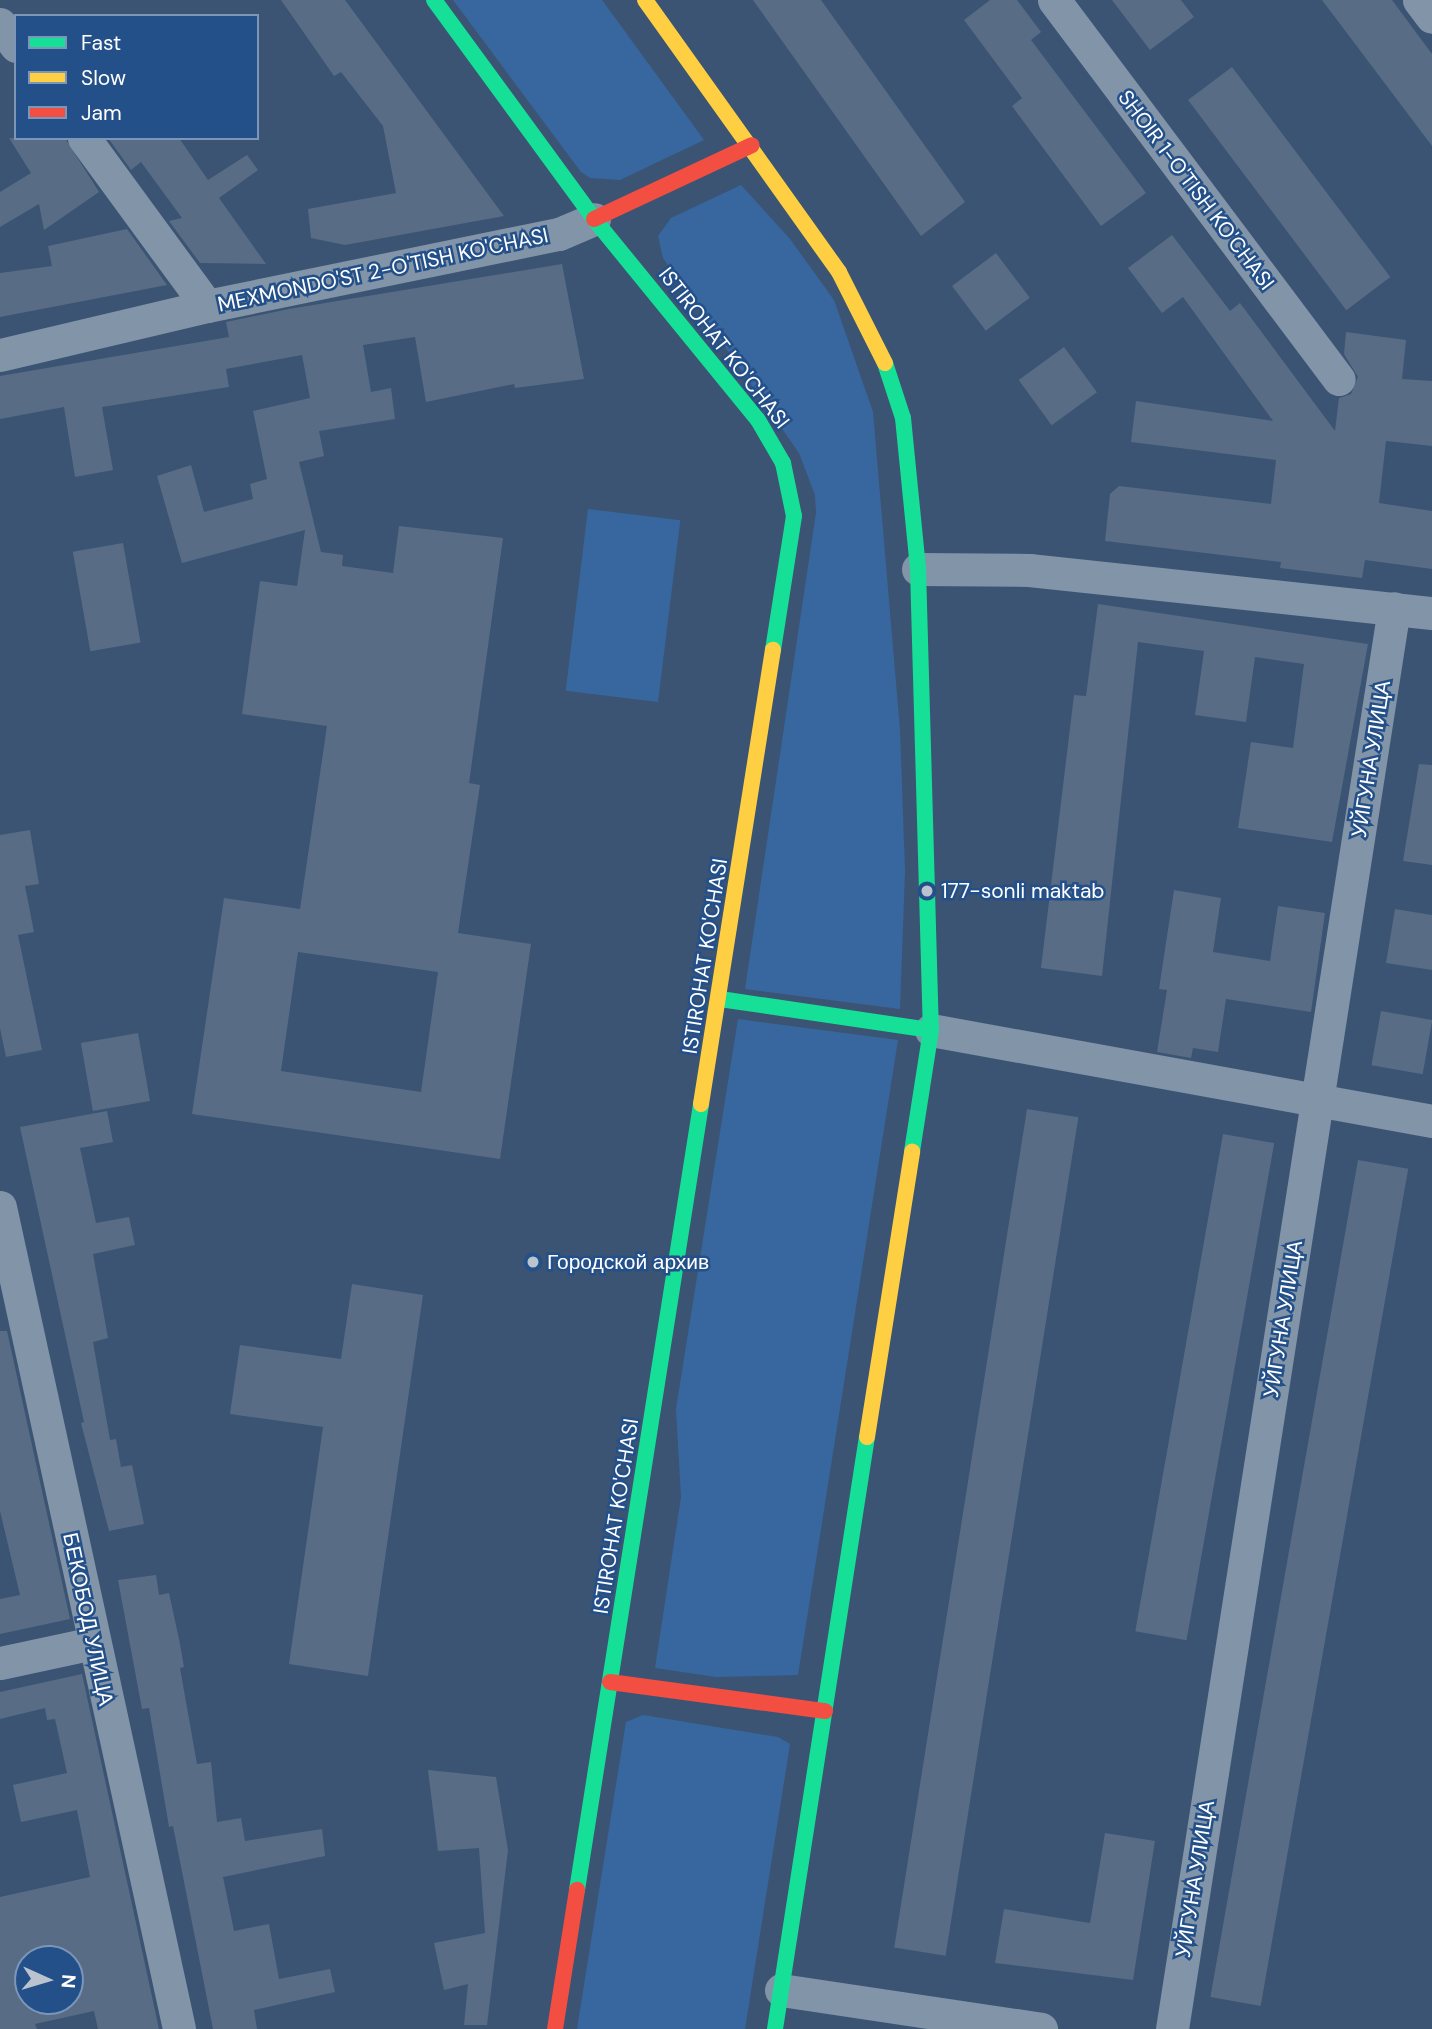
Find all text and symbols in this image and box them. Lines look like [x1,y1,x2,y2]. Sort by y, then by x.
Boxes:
legend [14,14,259,140]
text: Fast [81,29,121,57]
text: Slow [81,64,126,92]
street label: SHOIR 1-O'TISH KO'CHASI [1113,85,1279,295]
text: Jam [81,99,122,127]
street label: MEXMONDO'ST 2-O'TISH KO'CHASI [216,223,550,317]
street label: ISTIROHAT KO'CHASI [653,262,795,434]
street label: УЙГУНА УЛИЦА [1346,679,1396,839]
street label: ISTIROHAT KO'CHASI [677,856,733,1056]
place label: 177-sonli maktab [941,878,1105,904]
marker: 177-sonli maktab [919,883,935,899]
street label: УЙГУНА УЛИЦА [1258,1239,1308,1399]
place label: Городской архив [547,1249,709,1275]
marker: Городской архив [525,1254,541,1270]
street label: ISTIROHAT KO'CHASI [588,1416,644,1616]
street label: БЕКОБОД УЛИЦА [57,1530,119,1708]
street label: УЙГУНА УЛИЦА [1170,1799,1220,1959]
north arrow [14,1945,84,2015]
text: N [56,1974,81,1989]

